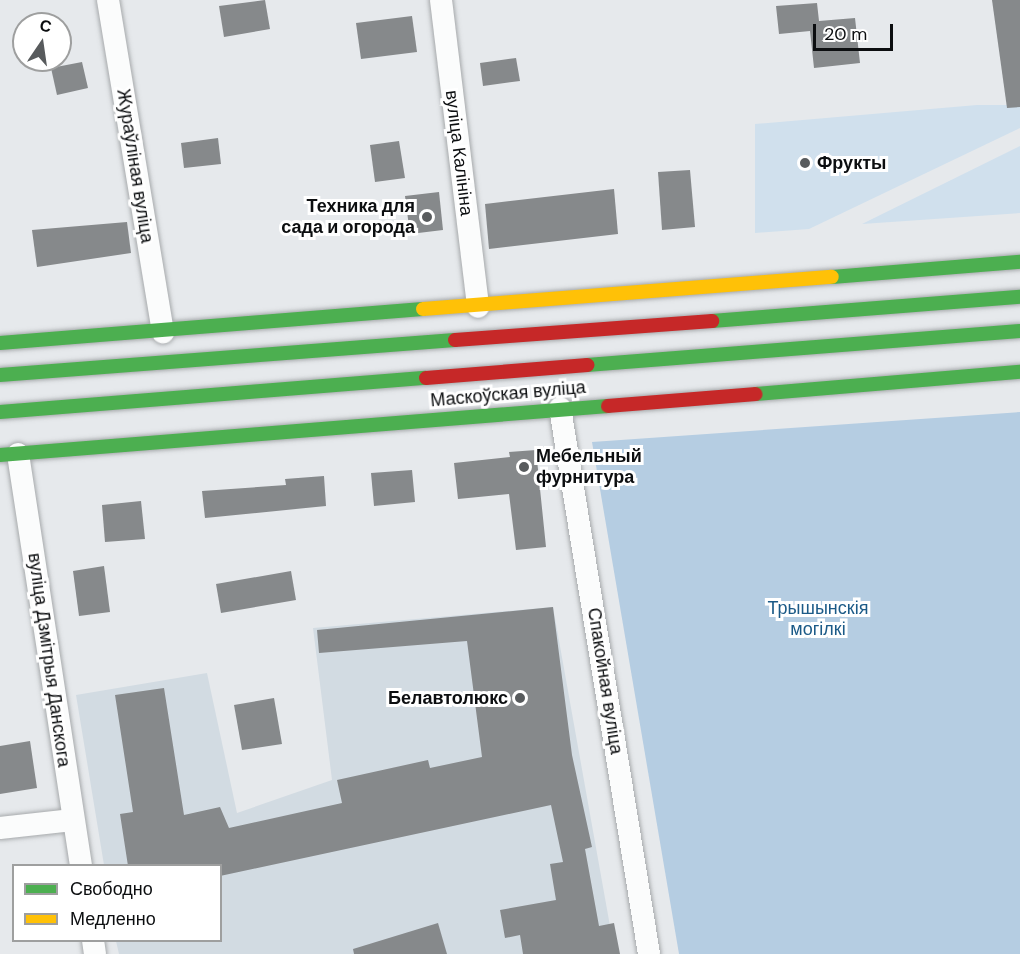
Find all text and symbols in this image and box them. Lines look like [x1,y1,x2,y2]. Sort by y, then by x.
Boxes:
north arrow [12,12,72,72]
scale bar [816,12,896,50]
text: С [38,14,54,37]
text: 20 m [824,22,867,46]
street label: Жураўліная вуліца [112,87,158,245]
street label: вуліца Калініна [441,89,477,217]
place label: Фрукты [817,152,886,174]
marker: Фрукты [798,156,812,170]
place label: Техника для сада и огорода [281,196,415,238]
marker: Техника для сада и огорода [420,210,434,224]
street label: Маскоўская вуліца [430,376,586,412]
place label: Мебельный фурнитура [536,446,642,488]
marker: Мебельный фурнитура [517,460,531,474]
street label: вуліца Дзмітрыя Данскога [23,552,75,768]
park label: Трышынскія могілкі [768,598,868,640]
street label: Спакойная вуліца [583,606,627,756]
place label: Белавтолюкс [388,687,508,709]
marker: Белавтолюкс [513,691,527,705]
legend [12,864,222,942]
text: Свободно [70,877,153,901]
text: Медленно [70,907,156,931]

